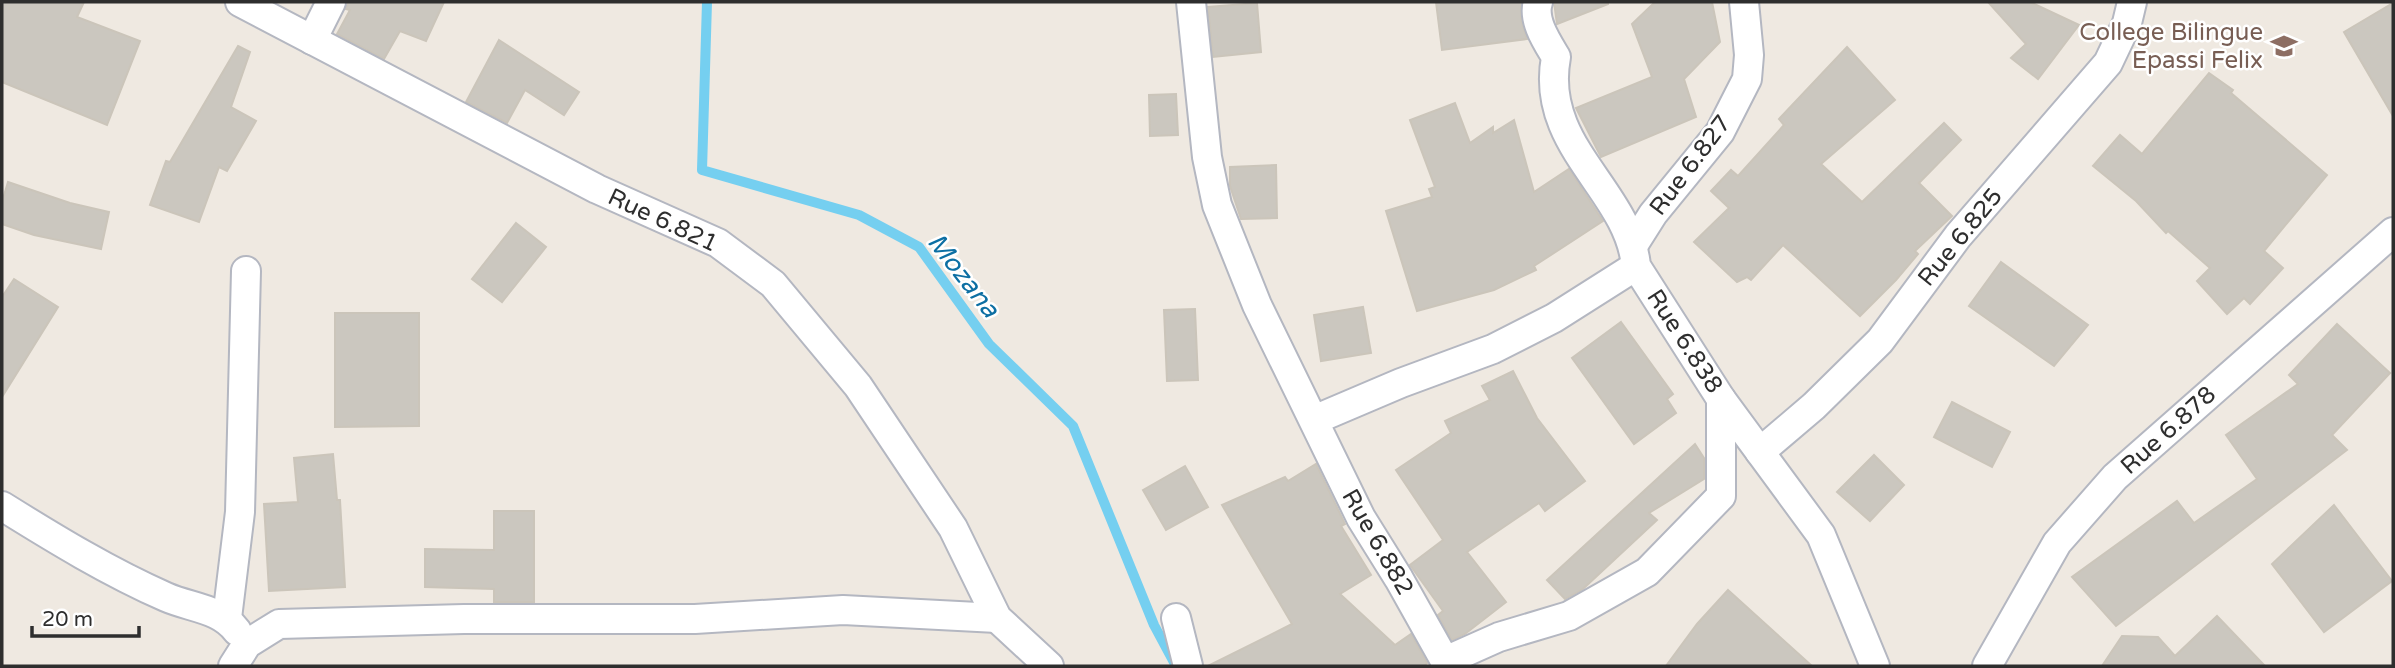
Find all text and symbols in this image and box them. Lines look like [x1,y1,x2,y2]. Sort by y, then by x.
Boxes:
place label: College Bilingue Epassi Felix [2079,18,2263,75]
school or university icon: College Bilingue Epassi Felix [2269,31,2299,61]
street label: Rue 6.827 [1643,109,1737,221]
street label: Rue 6.821 [603,182,722,259]
street label: Rue 6.825 [1912,182,2009,292]
water label: Mozana [921,227,1007,325]
street label: Rue 6.838 [1640,284,1729,399]
street label: Rue 6.878 [2115,380,2222,481]
street label: Rue 6.882 [1336,484,1420,601]
scale bar [32,594,138,638]
text: 20 m [42,607,93,632]

